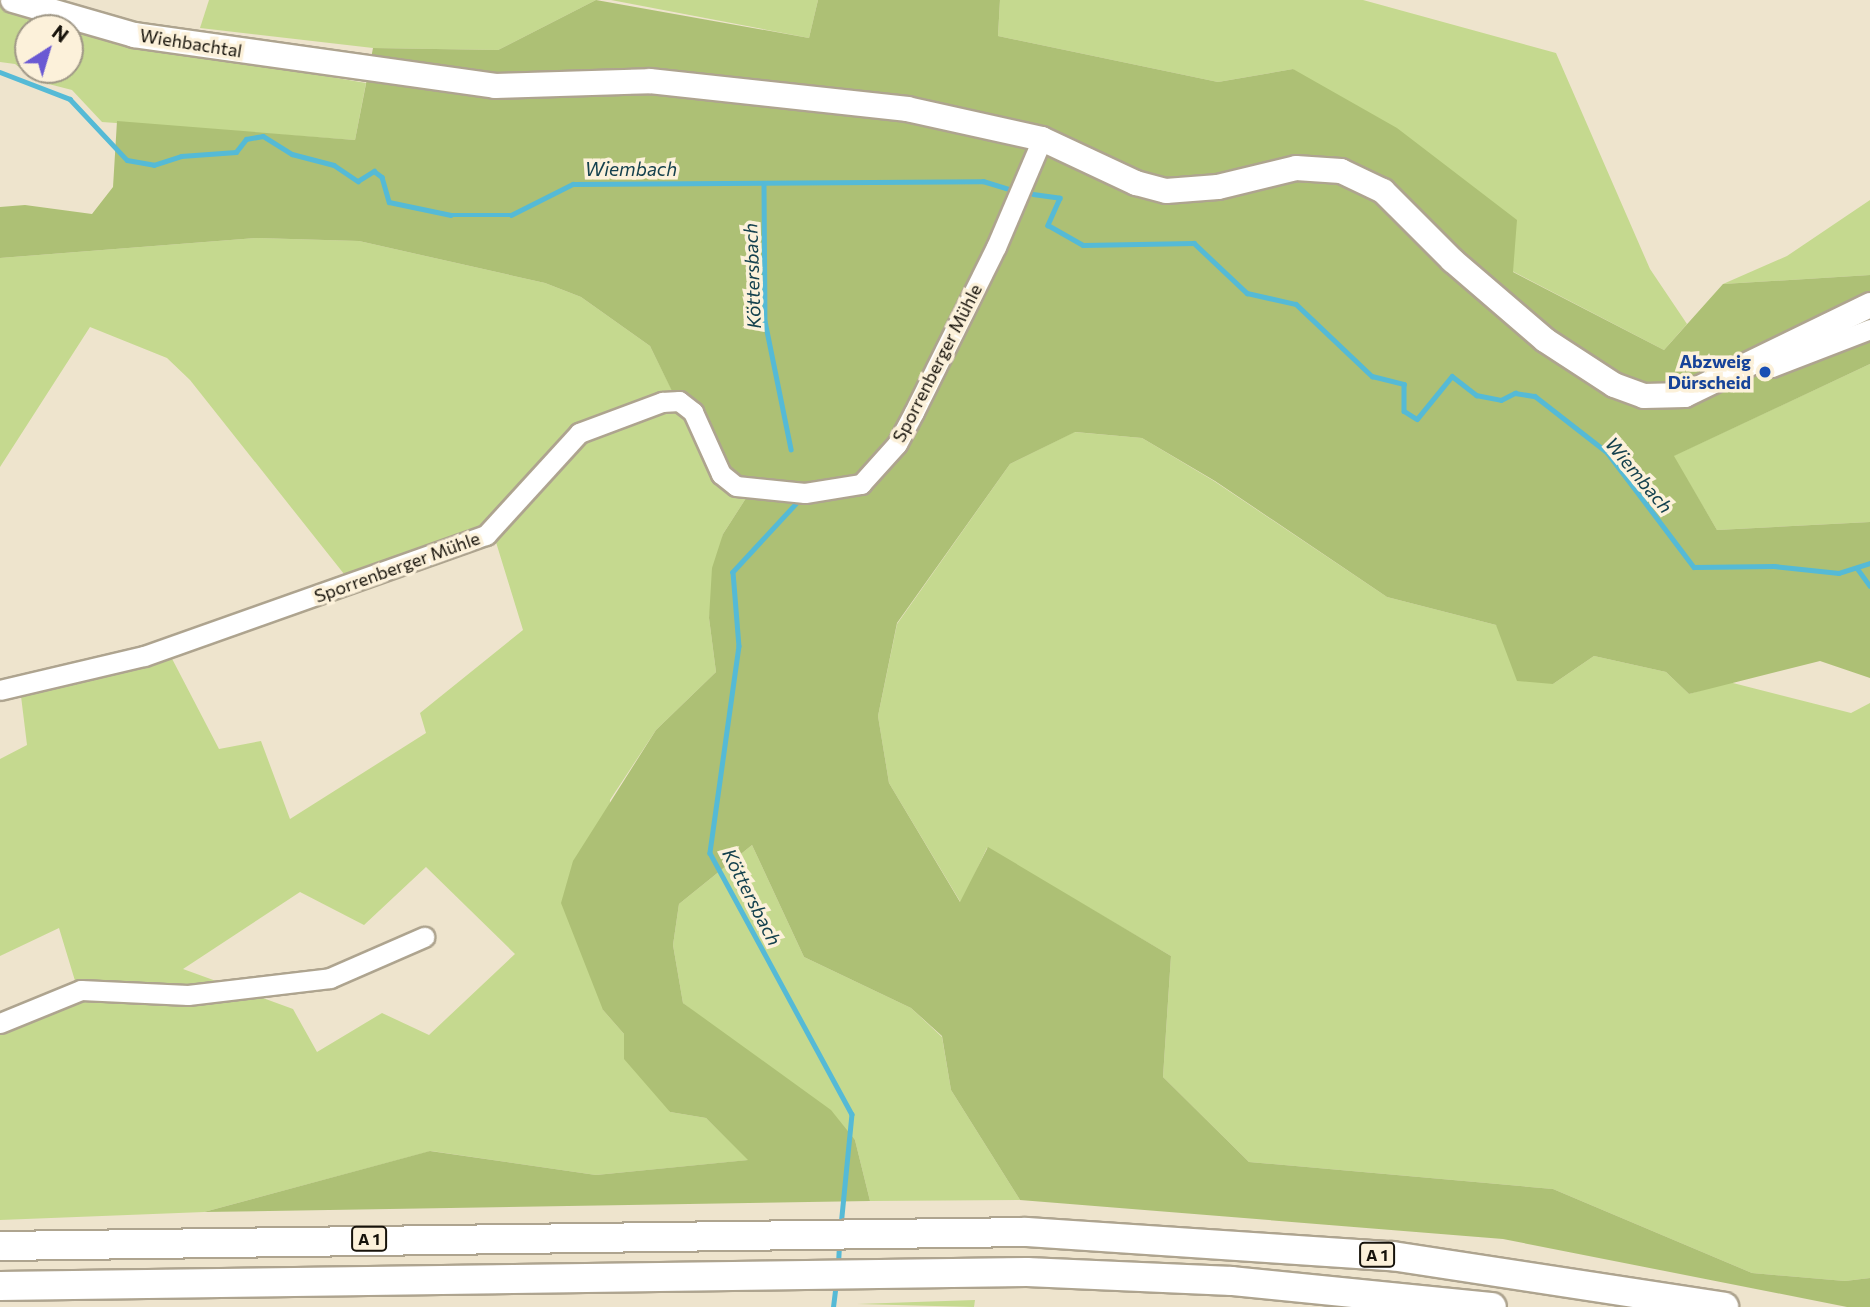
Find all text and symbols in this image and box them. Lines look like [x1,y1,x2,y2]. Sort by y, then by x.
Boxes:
north arrow [14,14,84,84]
text: N [48,20,73,47]
street label: Wiehbachtal [138,24,244,62]
water label: Wiembach [585,158,677,180]
water label: Köttersbach [739,223,765,329]
street label: Sporrenberger Mühle [888,280,986,446]
place label: Abzweig Dürscheid [1668,351,1751,394]
marker: Abzweig Dürscheid [1757,364,1773,380]
water label: Wiembach [1601,432,1677,518]
street label: Sporrenberger Mühle [311,527,483,607]
water label: Köttersbach [718,845,786,949]
road number: A 1 [350,1226,388,1252]
road number: A 1 [1358,1242,1396,1268]

